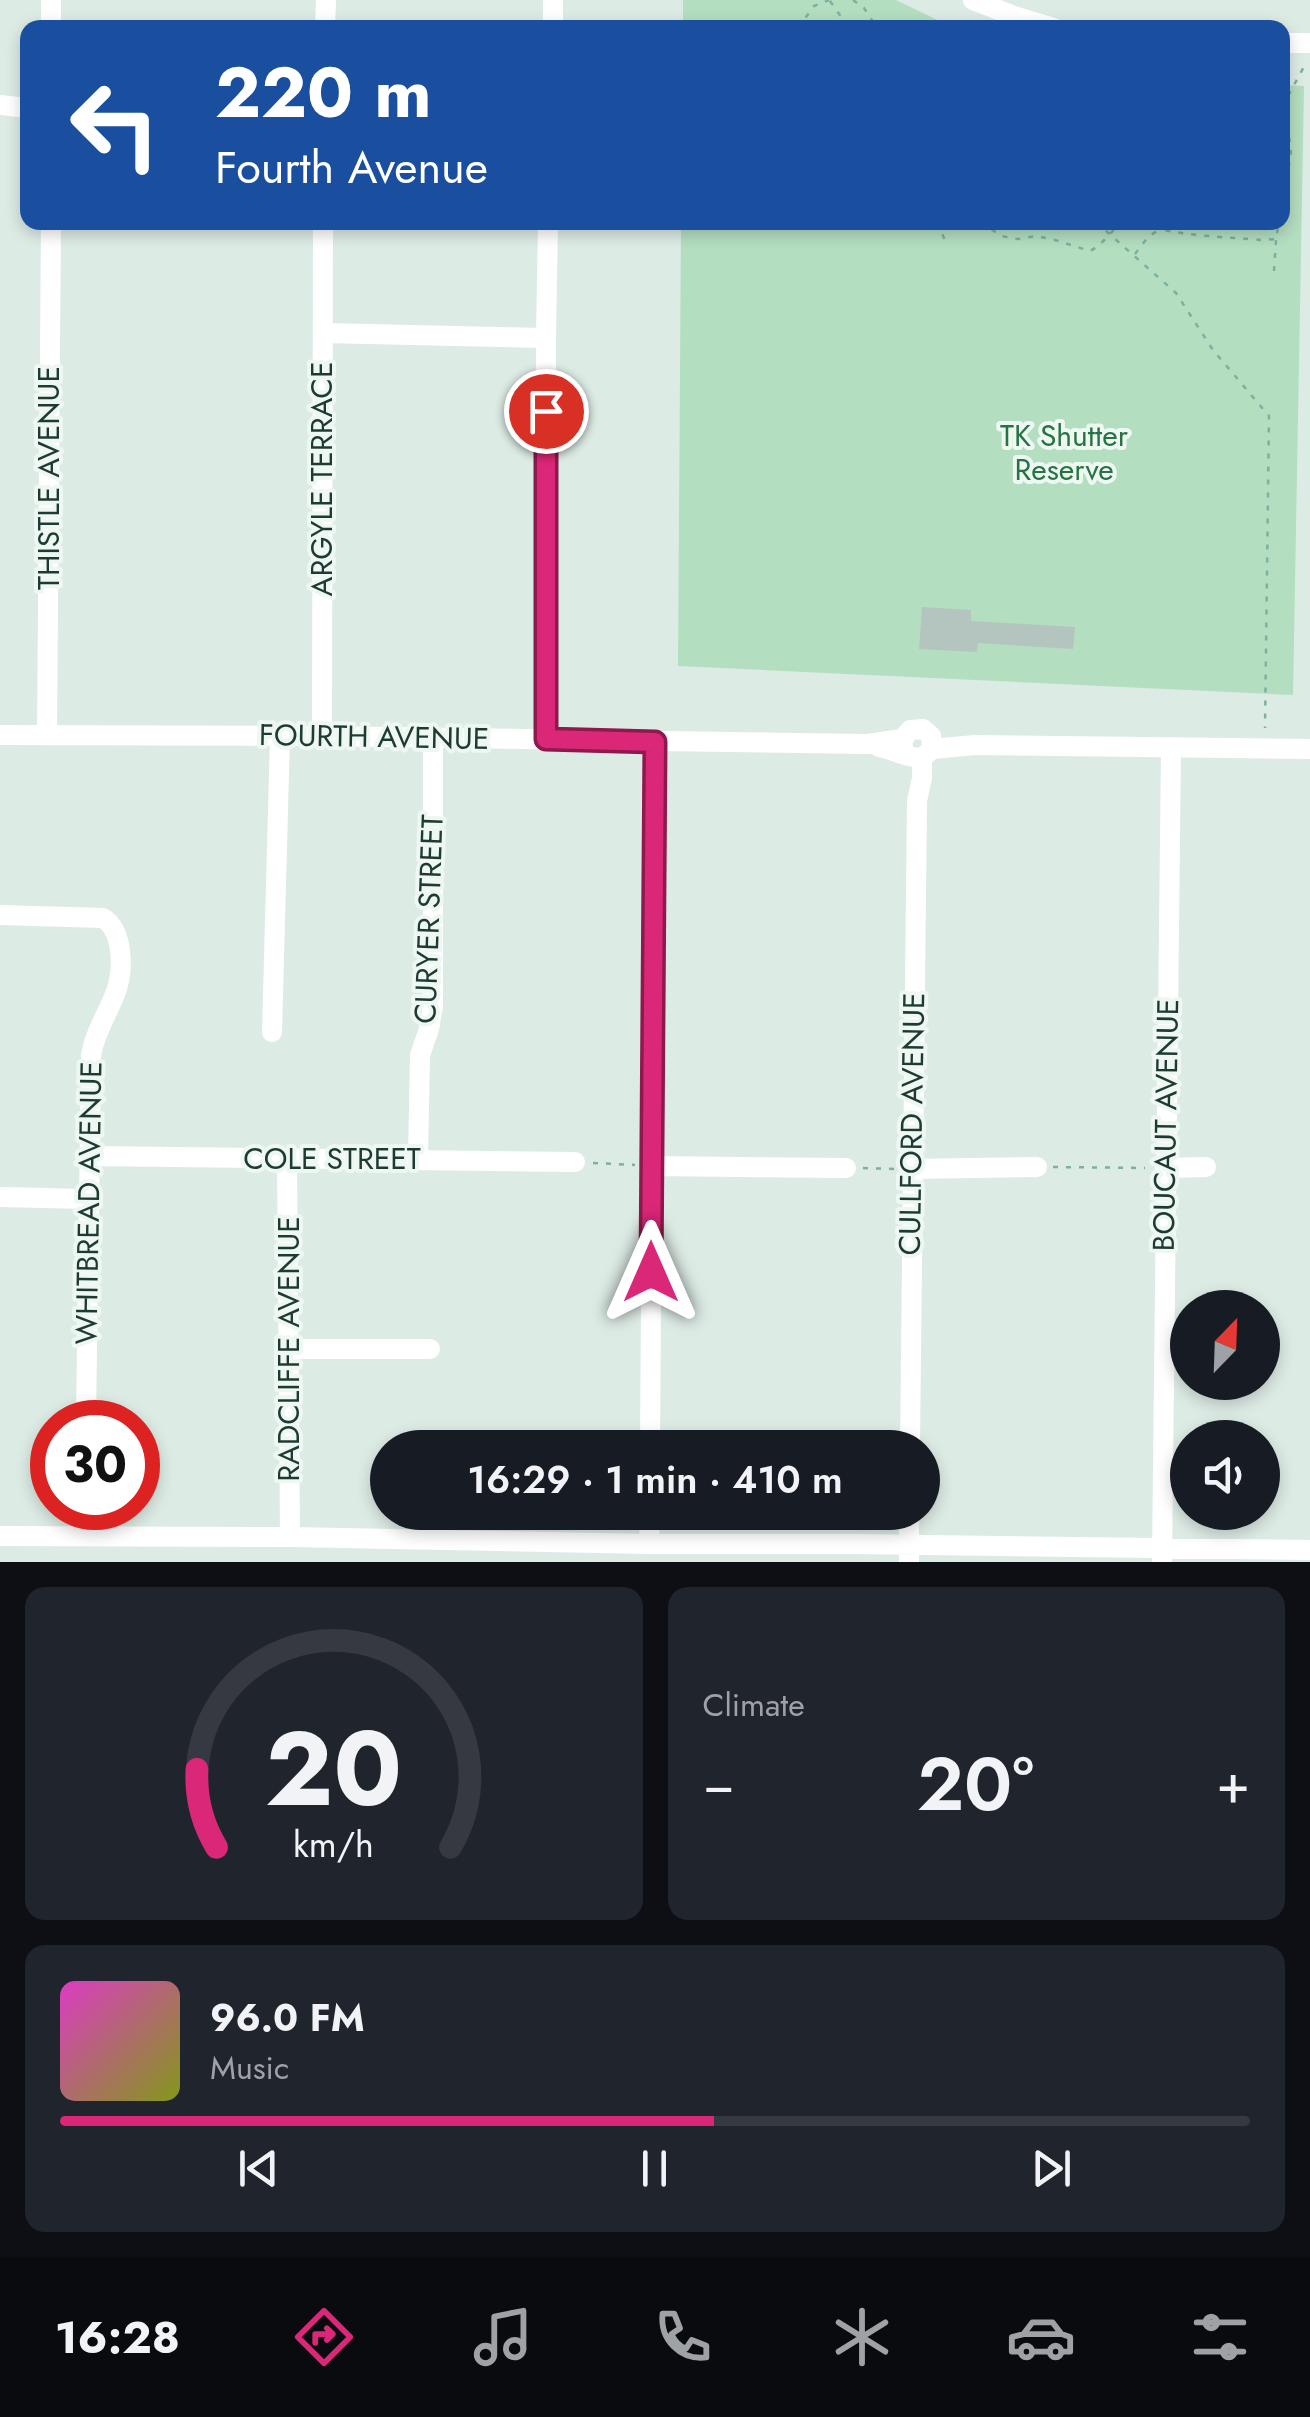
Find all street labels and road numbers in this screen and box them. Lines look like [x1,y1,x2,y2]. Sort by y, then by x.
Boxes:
street label: ARGYLE TERRACE [300,362,343,596]
street label: THISTLE AVENUE [27,366,70,590]
street label: FOURTH AVENUE [258,713,490,760]
street label: CURYER STREET [403,814,454,1024]
street label: CULLFORD AVENUE [888,992,935,1256]
street label: BOUCAUT AVENUE [1142,998,1189,1252]
street label: WHITBREAD AVENUE [65,1061,112,1345]
street label: COLE STREET [243,1137,421,1180]
street label: RADCLIFFE AVENUE [267,1216,310,1482]

